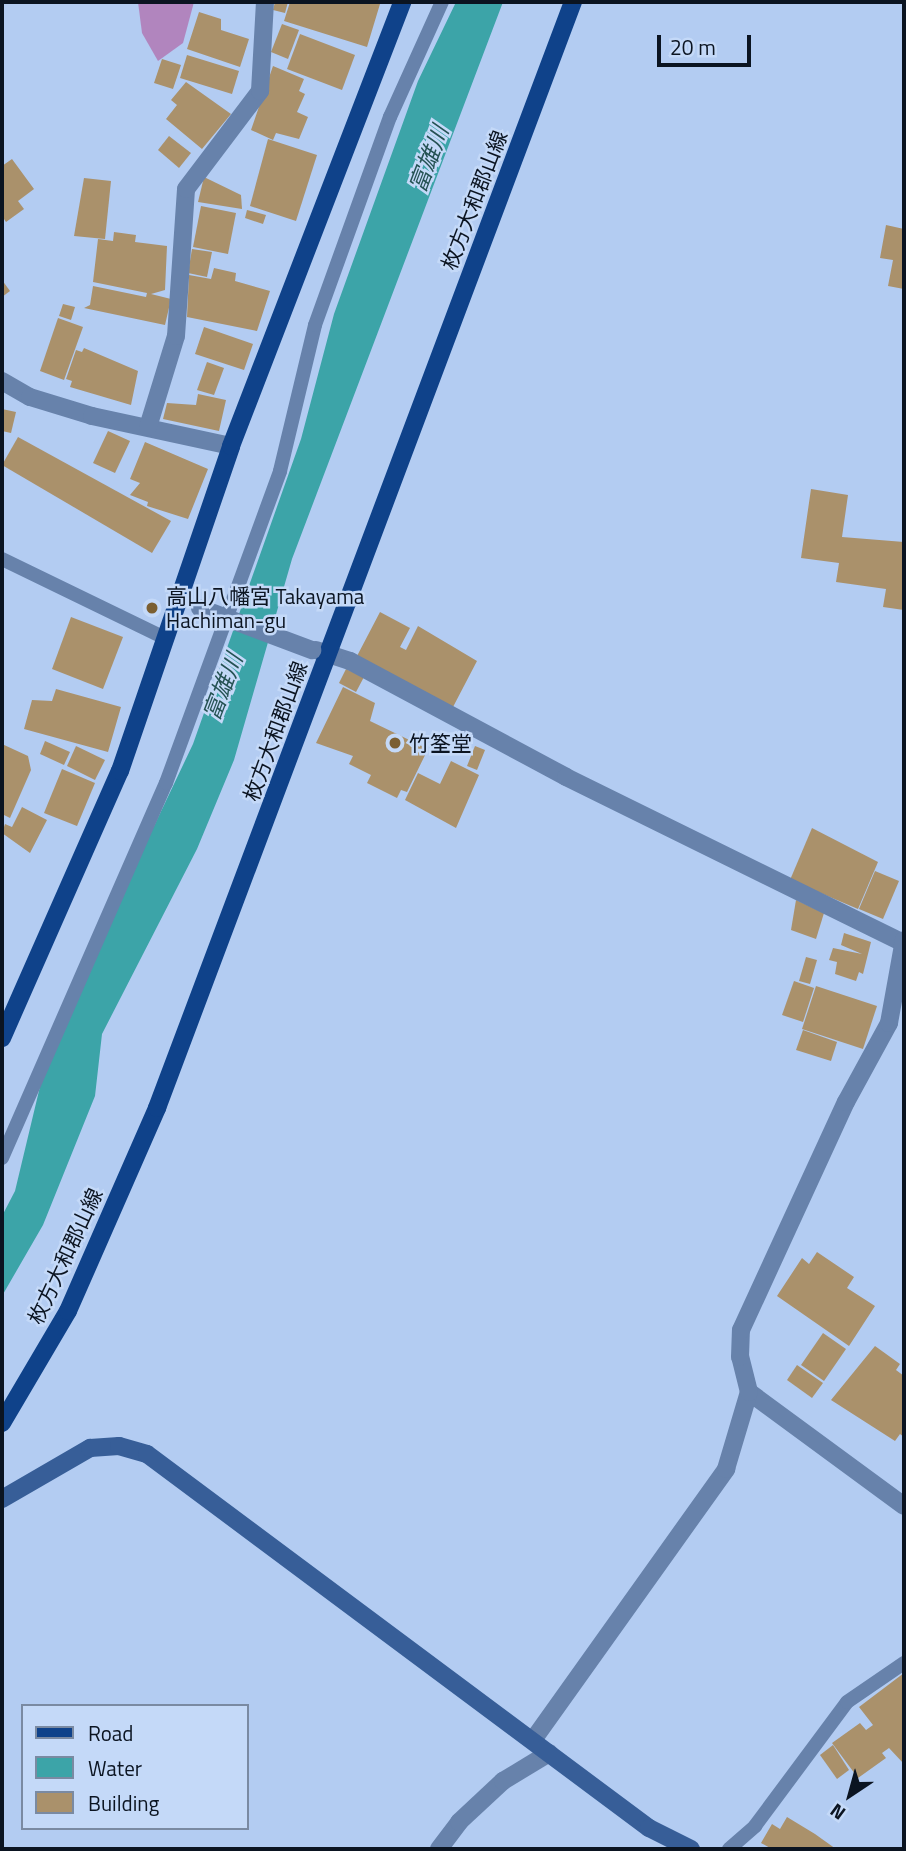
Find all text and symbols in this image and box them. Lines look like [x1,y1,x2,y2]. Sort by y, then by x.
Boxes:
scale bar [661,21,755,65]
text: 20 m [670,31,716,63]
water label: 富雄川 [404,122,454,196]
street label: 枚方大和郡山線 [436,127,512,273]
place label: 高山八幡宮 Takayama Hachiman-gu [166,583,364,633]
marker: 高山八幡宮 Takayama Hachiman-gu [144,600,160,616]
water label: 富雄川 [198,650,248,724]
street label: 枚方大和郡山線 [238,658,312,804]
place label: 竹筌堂 [409,730,472,756]
marker: 竹筌堂 [387,735,403,751]
street label: 枚方大和郡山線 [23,1184,107,1328]
legend [21,1704,248,1830]
text: Road [88,1717,133,1749]
text: Water [88,1752,142,1784]
north arrow [815,1760,885,1830]
text: Building [88,1787,159,1819]
text: N [824,1797,851,1828]

